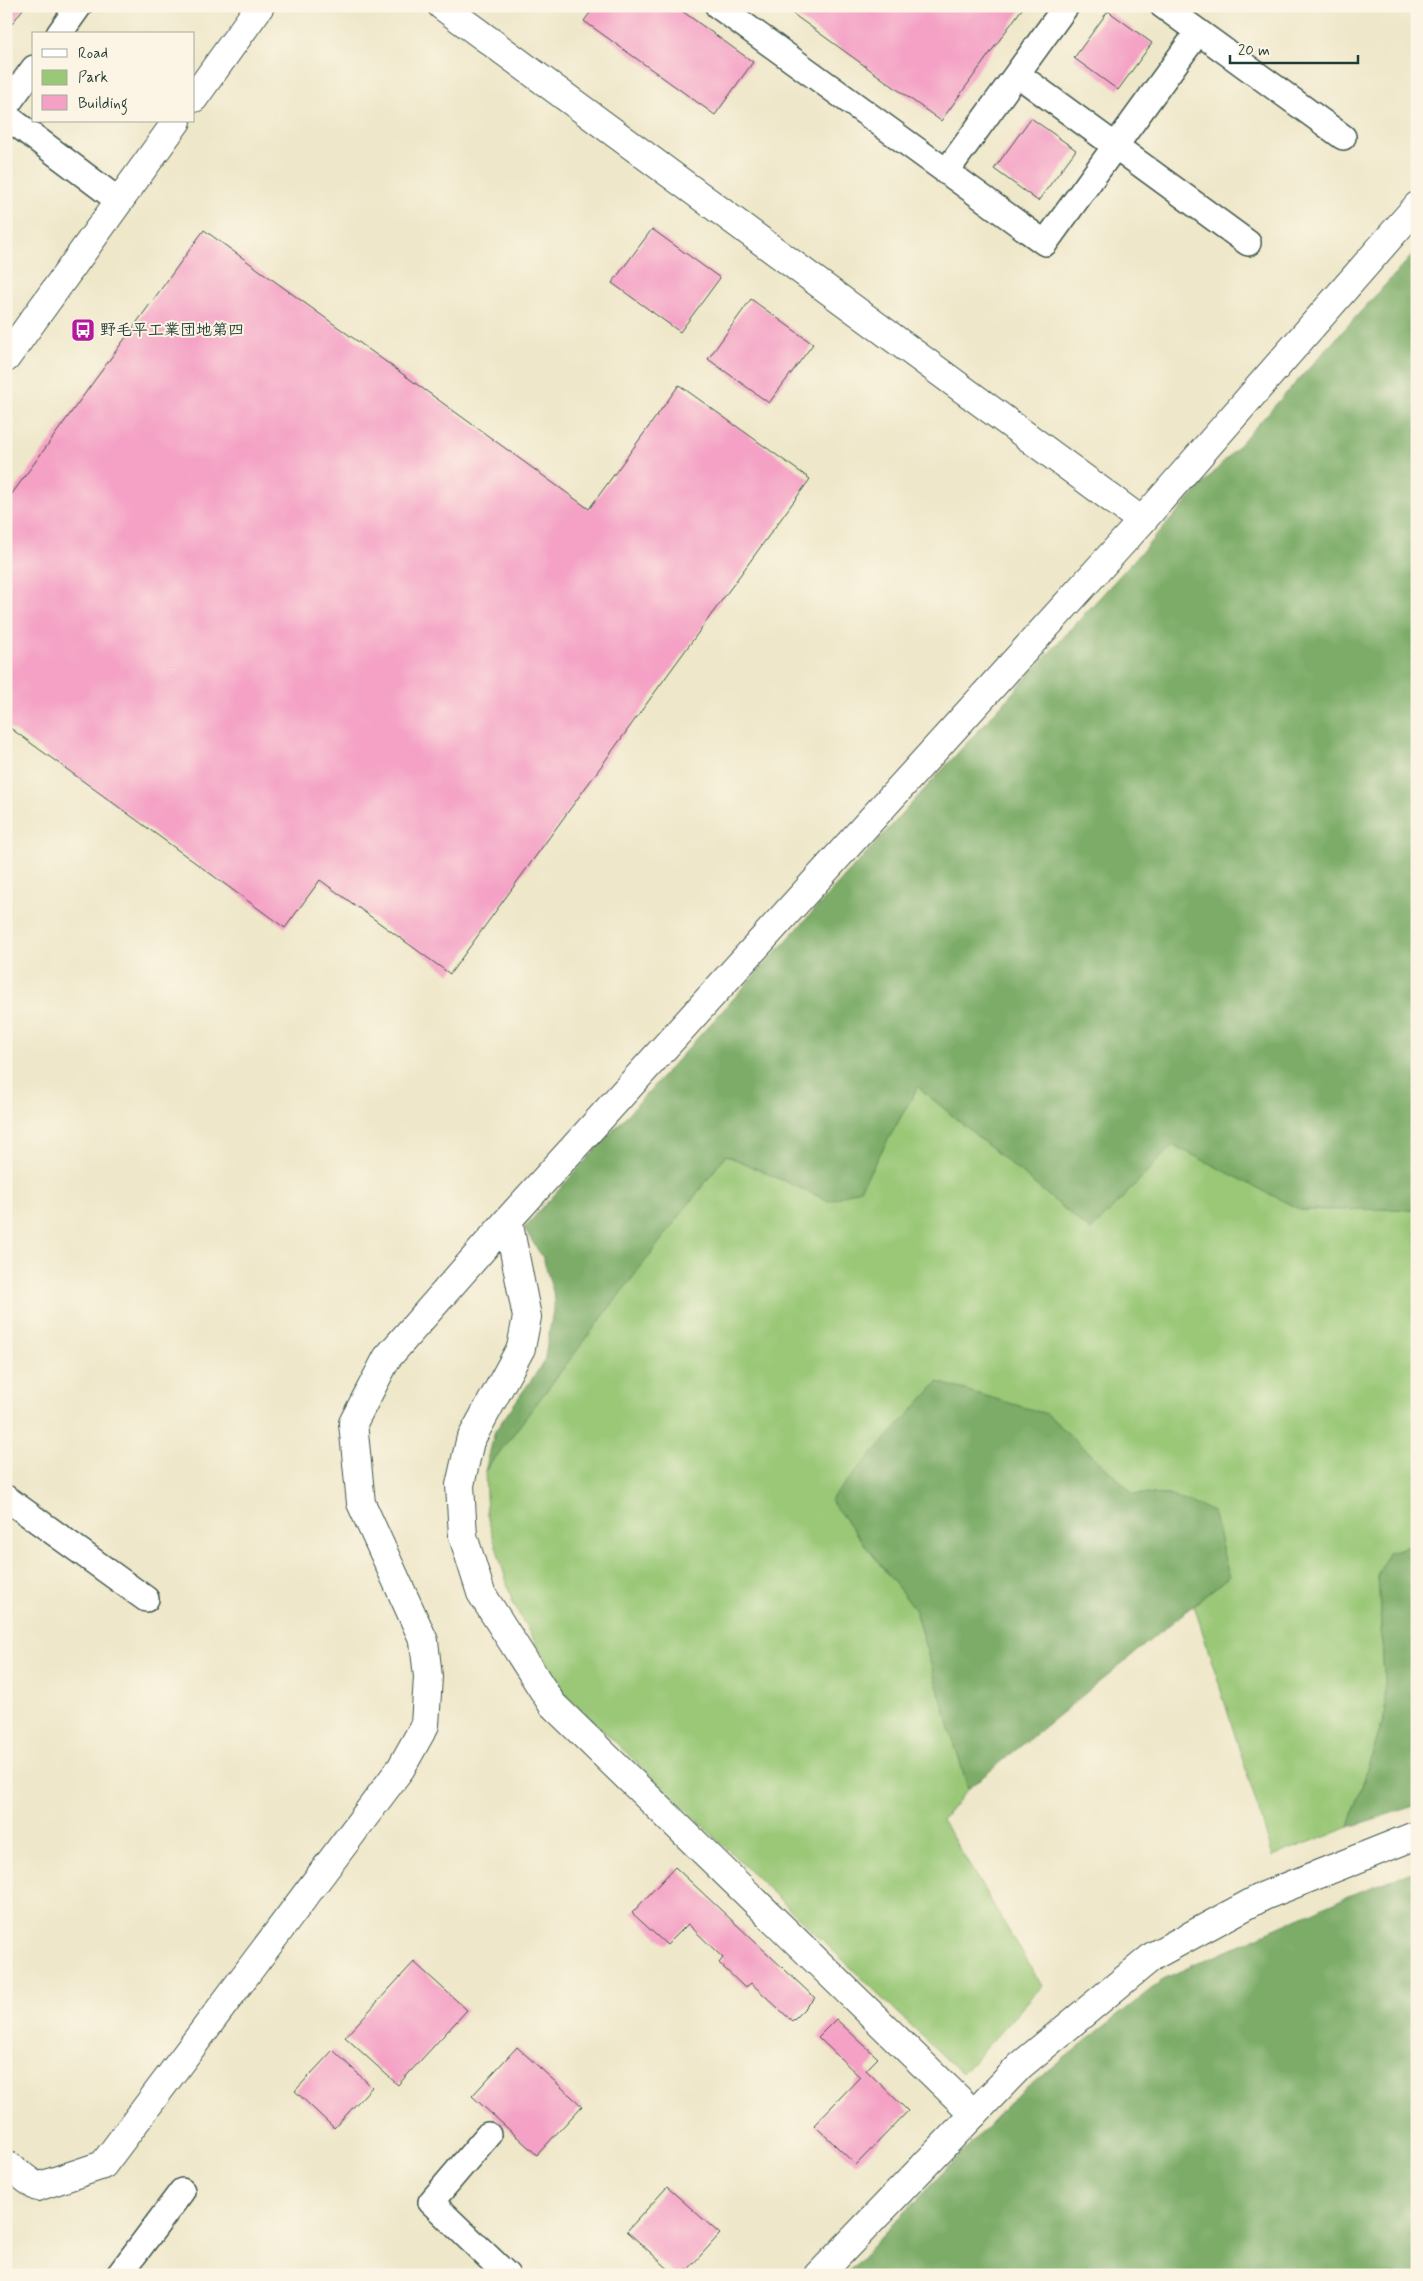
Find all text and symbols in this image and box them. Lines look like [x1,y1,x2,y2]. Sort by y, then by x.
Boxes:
legend [32,32,195,122]
scale bar [1230,32,1358,64]
text: 20 m [1238,41,1270,61]
text: Road [78,44,108,64]
text: Park [78,68,108,88]
text: Building [78,94,128,115]
bus stop icon: 野毛平工業団地第四 [70,317,96,343]
place label: 野毛平工業団地第四 [100,320,244,341]

